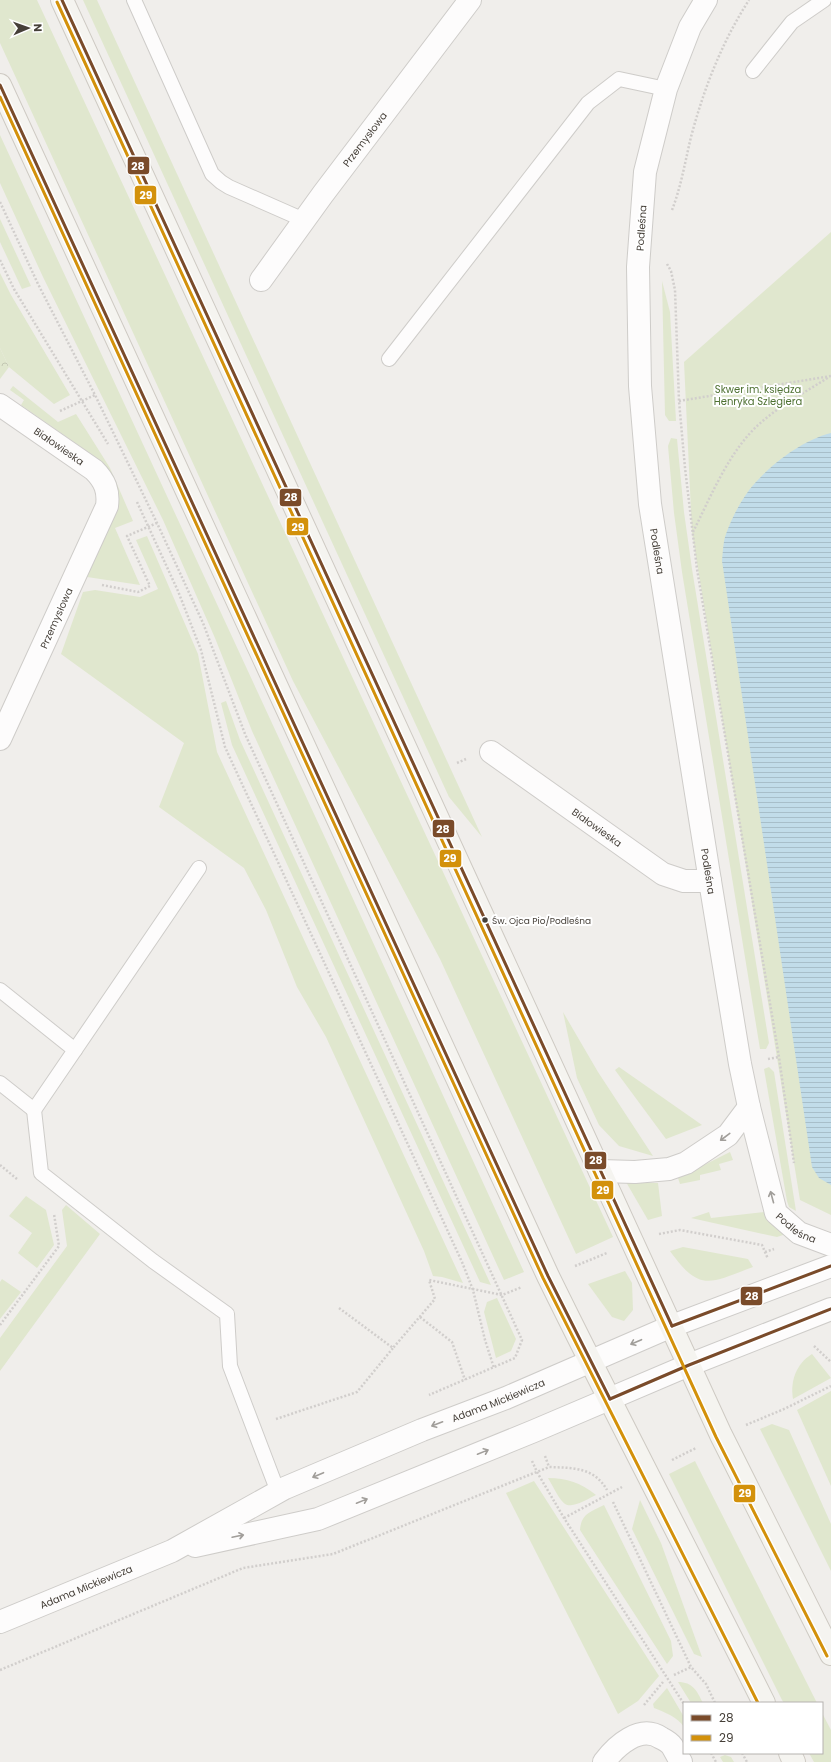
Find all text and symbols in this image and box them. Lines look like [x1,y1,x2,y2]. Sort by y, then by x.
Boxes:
north arrow [8,8,48,48]
text: N [30,23,46,32]
street label: Przemysłowa [339,109,391,170]
line badge: 28 [127,156,150,175]
text: 28 [131,158,145,174]
line badge: 29 [134,185,157,205]
text: 29 [139,187,153,203]
street label: Podleśna [632,205,651,252]
park label: Skwer im. księdza Henryka Szlegiera [714,382,802,409]
street label: Białowieska [31,424,87,469]
line badge: 28 [279,488,302,507]
text: 28 [284,489,298,505]
line badge: 29 [286,517,309,536]
text: 29 [291,519,305,535]
street label: Podleśna [646,527,668,575]
street label: Przemysłowa [36,585,77,651]
street label: Białowieska [569,805,625,851]
line badge: 28 [432,819,455,838]
text: 28 [436,821,450,837]
street label: Podleśna [697,847,719,895]
line badge: 29 [439,849,462,868]
text: 29 [443,850,457,866]
marker: Św. Ojca Pio/Podleśna [480,915,490,925]
place label: Św. Ojca Pio/Podleśna [492,915,591,927]
one-way arrow [719,1133,730,1141]
line badge: 28 [584,1151,607,1170]
text: 28 [589,1152,603,1168]
line badge: 29 [591,1180,614,1200]
text: 29 [596,1182,610,1198]
one-way arrow [767,1191,775,1204]
street label: Podleśna [772,1209,818,1247]
line badge: 28 [740,1286,763,1306]
text: 28 [745,1288,759,1304]
one-way arrow [631,1338,643,1346]
street label: Adama Mickiewicza [450,1375,547,1426]
one-way arrow [432,1421,444,1428]
one-way arrow [476,1447,488,1455]
one-way arrow [312,1471,324,1479]
line badge: 29 [733,1484,756,1503]
text: 29 [738,1485,752,1501]
one-way arrow [356,1497,368,1504]
one-way arrow [231,1532,244,1540]
street label: Adama Mickiewicza [37,1561,135,1613]
legend [683,1702,823,1754]
text: 28 [719,1709,733,1726]
text: 29 [719,1729,733,1746]

